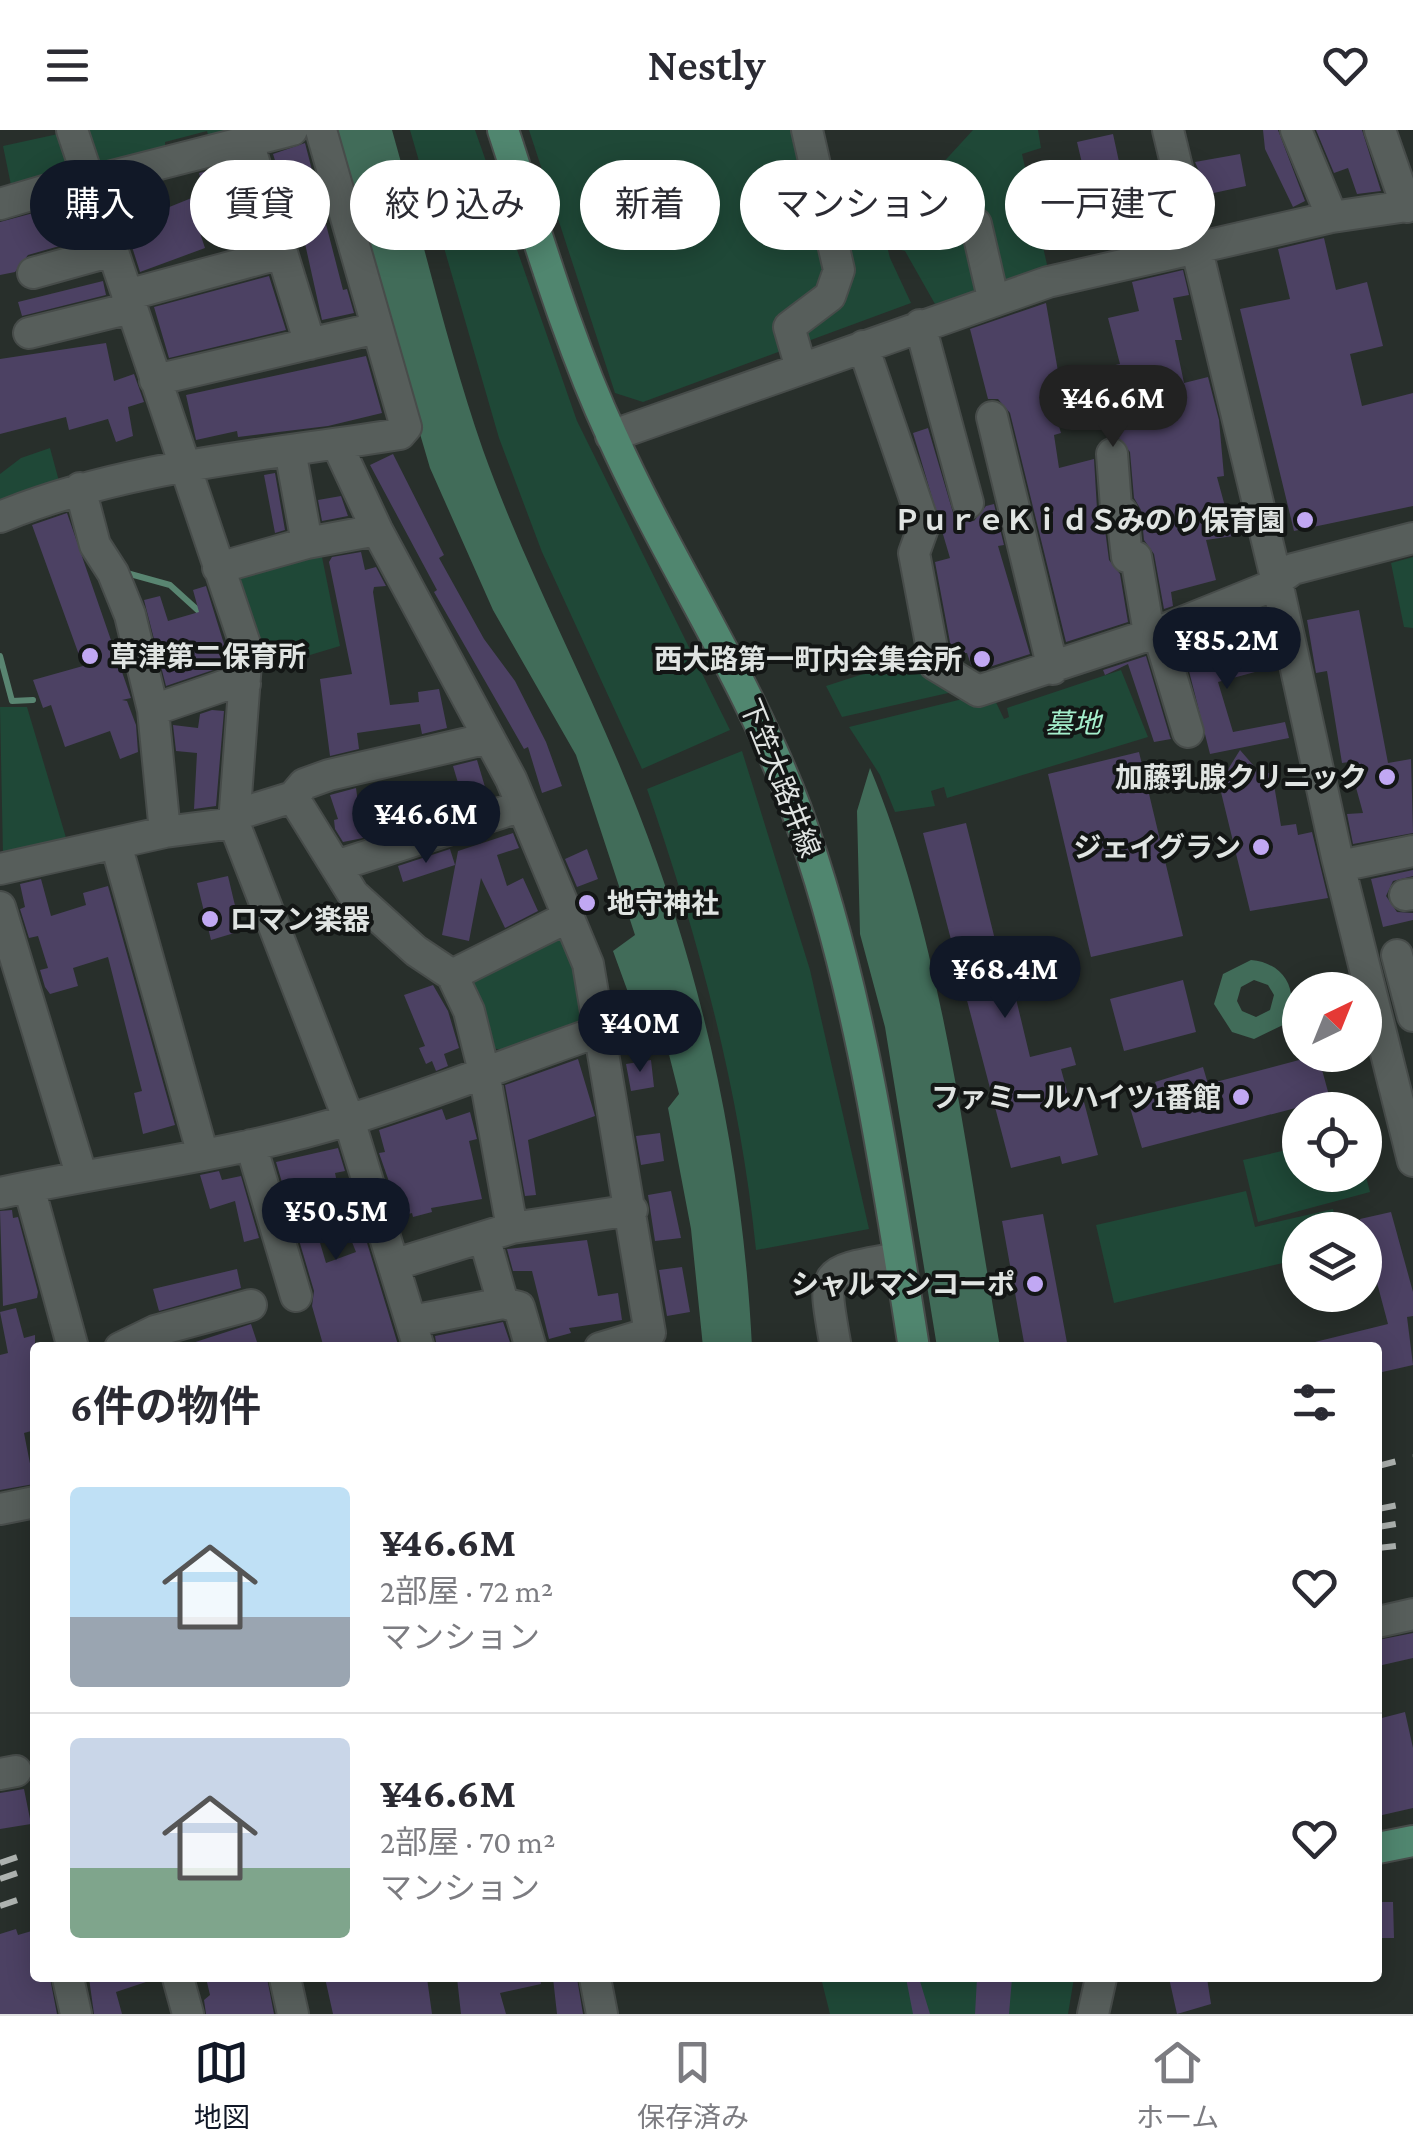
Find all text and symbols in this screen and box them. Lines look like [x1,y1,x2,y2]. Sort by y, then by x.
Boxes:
icon: menu [40,38,95,93]
icon: heart [1318,38,1373,93]
text: Nestly [647,40,766,90]
chip: 購入 [30,160,170,250]
chip: 賃貸 [190,160,330,250]
chip: 絞り込み [350,160,560,250]
chip: 新着 [580,160,720,250]
chip: マンション [740,160,985,250]
chip: 一戸建て [1005,160,1215,250]
pin: ¥46.6M [1032,365,1194,450]
text: ¥46.6M [1061,379,1165,415]
place label: ＰｕｒｅＫｉｄＳみのり保育園 [893,505,1285,536]
marker: ＰｕｒｅＫｉｄＳみのり保育園 [1294,509,1316,531]
pin: ¥85.2M [1146,607,1308,692]
text: ¥85.2M [1175,621,1279,657]
place label: 草津第二保育所 [110,641,306,672]
place label: 西大路第一町内会集会所 [654,644,962,675]
marker: 草津第二保育所 [79,645,101,667]
marker: 西大路第一町内会集会所 [971,648,993,670]
street label: 下笠大路井線 [734,694,826,862]
park label: 墓地 [1045,708,1104,739]
place label: 加藤乳腺クリニック [1115,762,1367,793]
marker: 加藤乳腺クリニック [1376,766,1398,788]
pin: ¥46.6M [345,781,507,866]
text: ¥46.6M [374,795,478,831]
place label: ジェイグラン [1074,832,1241,863]
marker: ジェイグラン [1250,836,1272,858]
place label: 地守神社 [607,888,719,919]
marker: 地守神社 [576,892,598,914]
place label: ロマン楽器 [230,904,370,935]
marker: ロマン楽器 [199,908,221,930]
pin: ¥68.4M [924,936,1086,1021]
text: ¥68.4M [952,950,1058,986]
north arrow [1282,972,1382,1072]
map controls [1282,972,1382,1312]
pin: ¥40M [581,990,699,1075]
text: ¥40M [600,1004,680,1040]
place label: ファミールハイツ1番館 [931,1082,1221,1113]
marker: ファミールハイツ1番館 [1230,1086,1252,1108]
button: locate [1282,1092,1382,1192]
pin: ¥50.5M [255,1178,417,1263]
text: ¥50.5M [284,1192,388,1228]
button: layers [1282,1212,1382,1312]
place label: シャルマンコーポ [791,1269,1015,1300]
marker: シャルマンコーポ [1024,1273,1046,1295]
icon: filters [1287,1375,1342,1430]
text: 6件の物件 [70,1383,261,1430]
text: ¥46.6M [380,1518,516,1565]
icon: home [150,1527,270,1647]
icon: heart [1287,1560,1342,1615]
text: 2部屋 · 72 m² [380,1573,553,1609]
text: マンション [380,1619,540,1655]
text: ¥46.6M [380,1769,516,1816]
icon: home [150,1778,270,1898]
icon: heart [1287,1811,1342,1866]
text: 2部屋 · 70 m² [380,1824,556,1860]
text: マンション [380,1870,540,1906]
tab: 地図 [194,2035,250,2135]
tab: 保存済み [637,2035,749,2135]
tab: ホーム [1136,2035,1219,2135]

